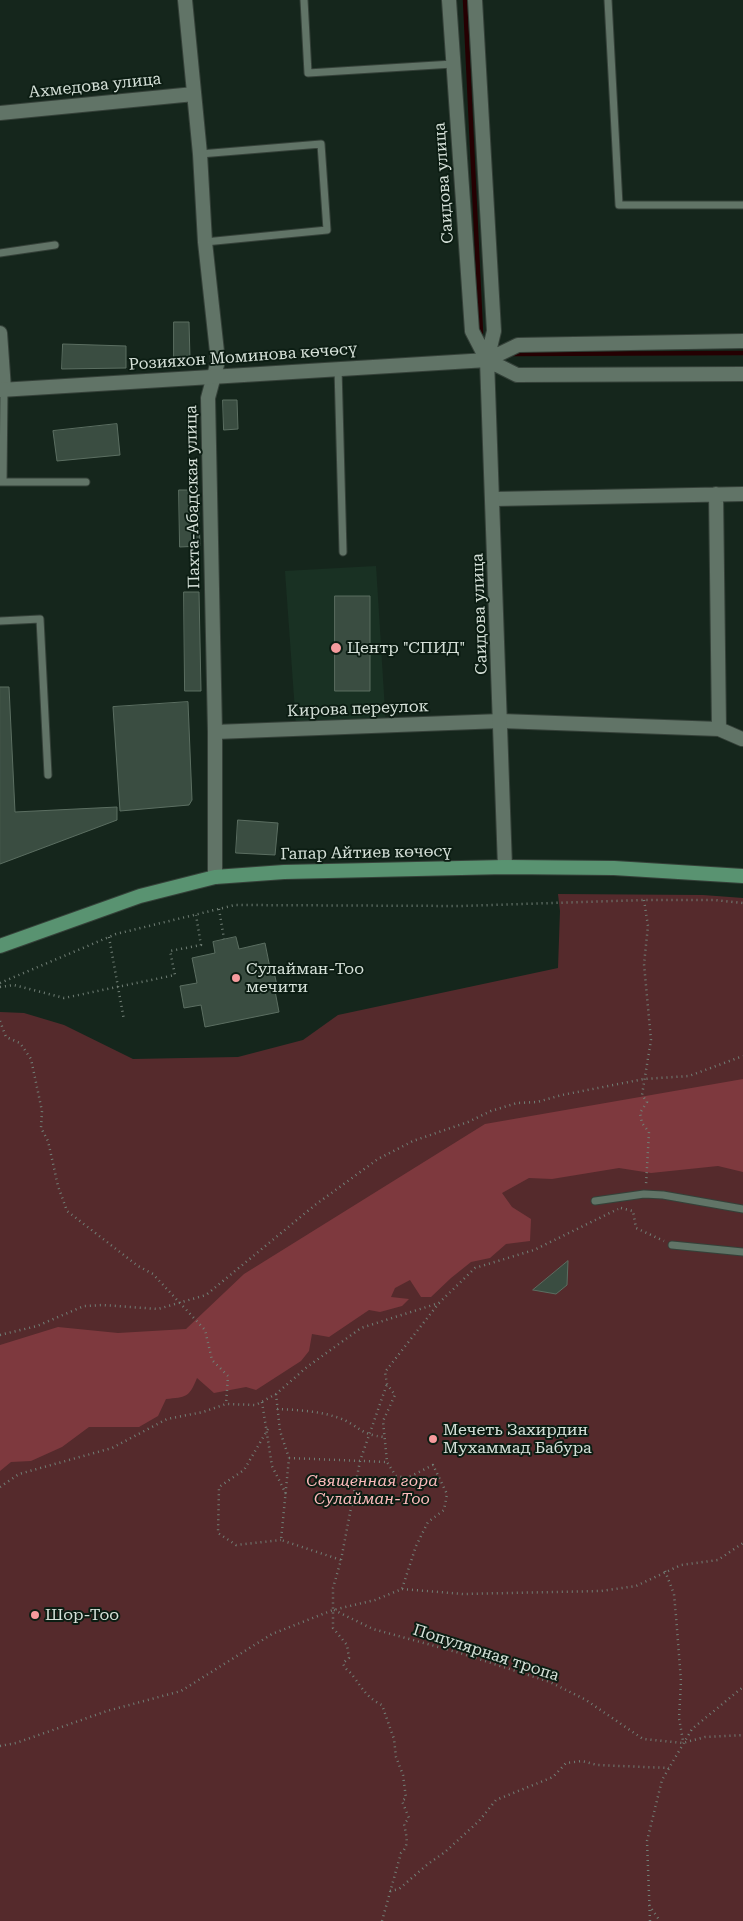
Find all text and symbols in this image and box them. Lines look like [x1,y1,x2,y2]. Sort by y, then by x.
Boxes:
street label: Ахмедова улица [28,69,162,103]
street label: Саидова улица [430,122,458,244]
street label: Розияхон Моминова көчөсү [128,339,358,375]
street label: Пахта-Абадская улица [182,405,204,589]
street label: Саидова улица [468,553,492,675]
place label: Центр "СПИД" [347,638,465,658]
marker: Центр "СПИД" [329,641,343,655]
street label: Кирова переулок [287,697,429,721]
street label: Гапар Айтиев көчөсү [280,842,452,864]
place label: Сулайман-Тоо мечити [246,959,364,997]
marker: Сулайман-Тоо мечити [230,972,242,984]
place label: Мечеть Захирдин Мухаммад Бабура [443,1420,592,1458]
marker: Мечеть Захирдин Мухаммад Бабура [427,1433,439,1445]
park label: Священная гора Сулайман-Тоо [306,1471,438,1509]
place label: Шор-Тоо [45,1605,119,1625]
marker: Шор-Тоо [29,1609,41,1621]
street label: Популярная тропа [411,1620,561,1686]

